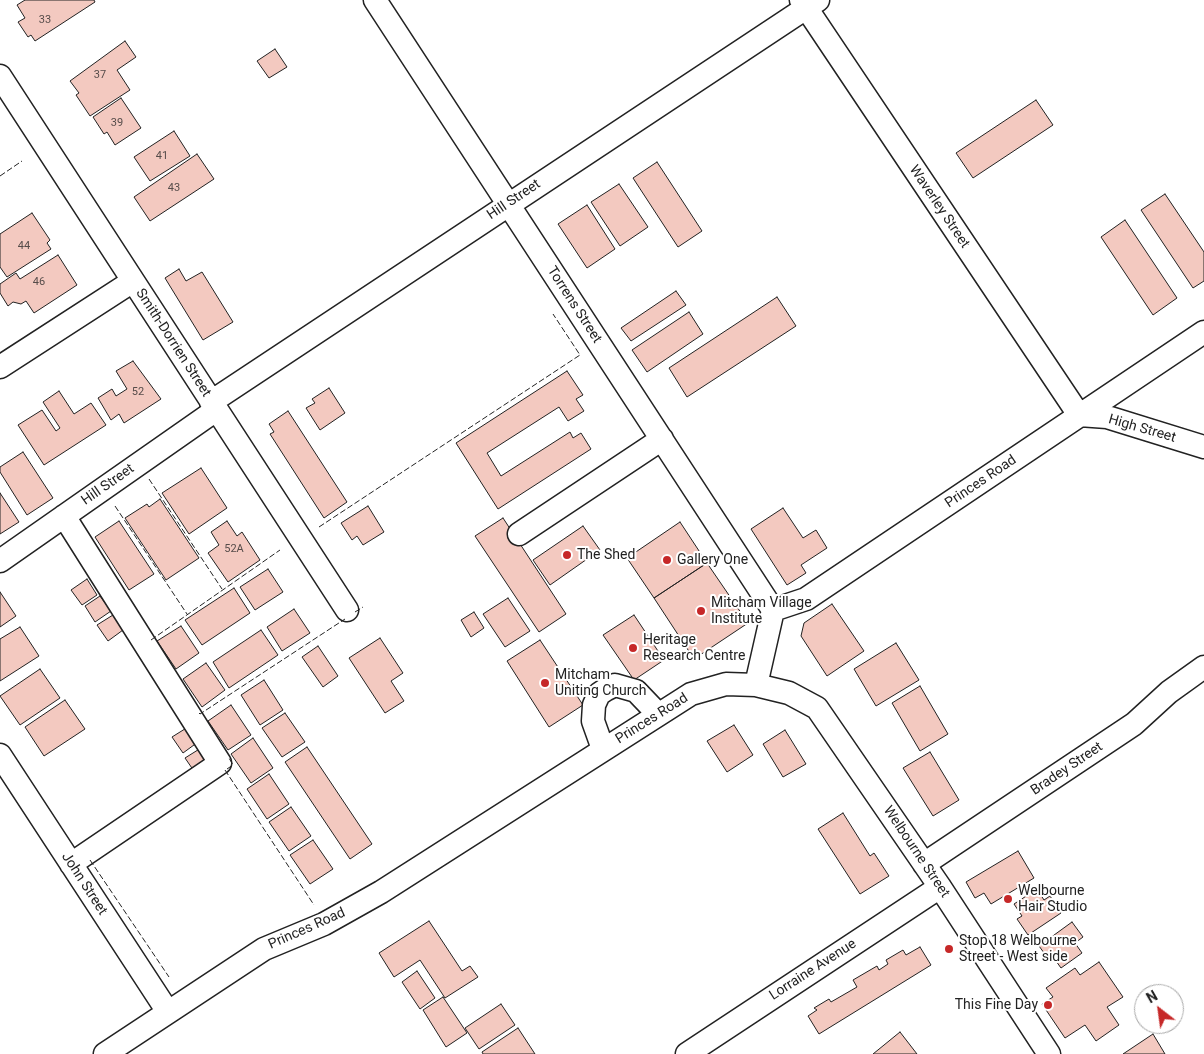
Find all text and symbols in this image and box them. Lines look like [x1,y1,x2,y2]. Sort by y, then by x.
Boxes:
house number: 33 [39,13,51,27]
house number: 37 [94,68,106,82]
house number: 39 [111,116,123,130]
house number: 41 [156,149,168,163]
street label: Waverley Street [905,162,973,252]
street label: Hill Street [484,176,544,224]
house number: 43 [168,181,180,195]
house number: 44 [18,239,30,253]
street label: Torrens Street [543,264,605,346]
house number: 46 [33,275,45,289]
street label: Smith-Dorrien Street [132,286,214,400]
house number: 52 [132,385,144,399]
street label: High Street [1106,411,1178,447]
street label: Princes Road [942,452,1020,512]
street label: Hill Street [78,461,138,509]
house number: 52A [224,542,244,556]
place label: The Shed [577,547,635,563]
marker: The Shed [561,549,573,561]
place label: Gallery One [677,552,748,568]
marker: Gallery One [661,554,673,566]
place label: Mitcham Village Institute [711,595,812,628]
marker: Mitcham Village Institute [695,605,707,617]
place label: Heritage Research Centre [643,632,745,664]
marker: Heritage Research Centre [627,642,639,654]
place label: Mitcham Uniting Church [555,667,646,700]
marker: Mitcham Uniting Church [539,677,551,689]
street label: Princes Road [613,690,691,748]
street label: Bradey Street [1028,739,1106,799]
street label: Welbourne Street [879,803,953,901]
street label: John Street [57,849,111,919]
place label: Welbourne Hair Studio [1018,883,1087,916]
marker: Welbourne Hair Studio [1002,893,1014,905]
street label: Princes Road [266,905,348,953]
place label: Stop 18 Welbourne Street - West side [959,933,1077,966]
street label: Lorraine Avenue [766,936,860,1004]
marker: Stop 18 Welbourne Street - West side [943,943,955,955]
north arrow [1134,984,1184,1034]
text: N [1144,987,1160,1006]
place label: This Fine Day [955,997,1038,1013]
marker: This Fine Day [1042,999,1054,1011]

